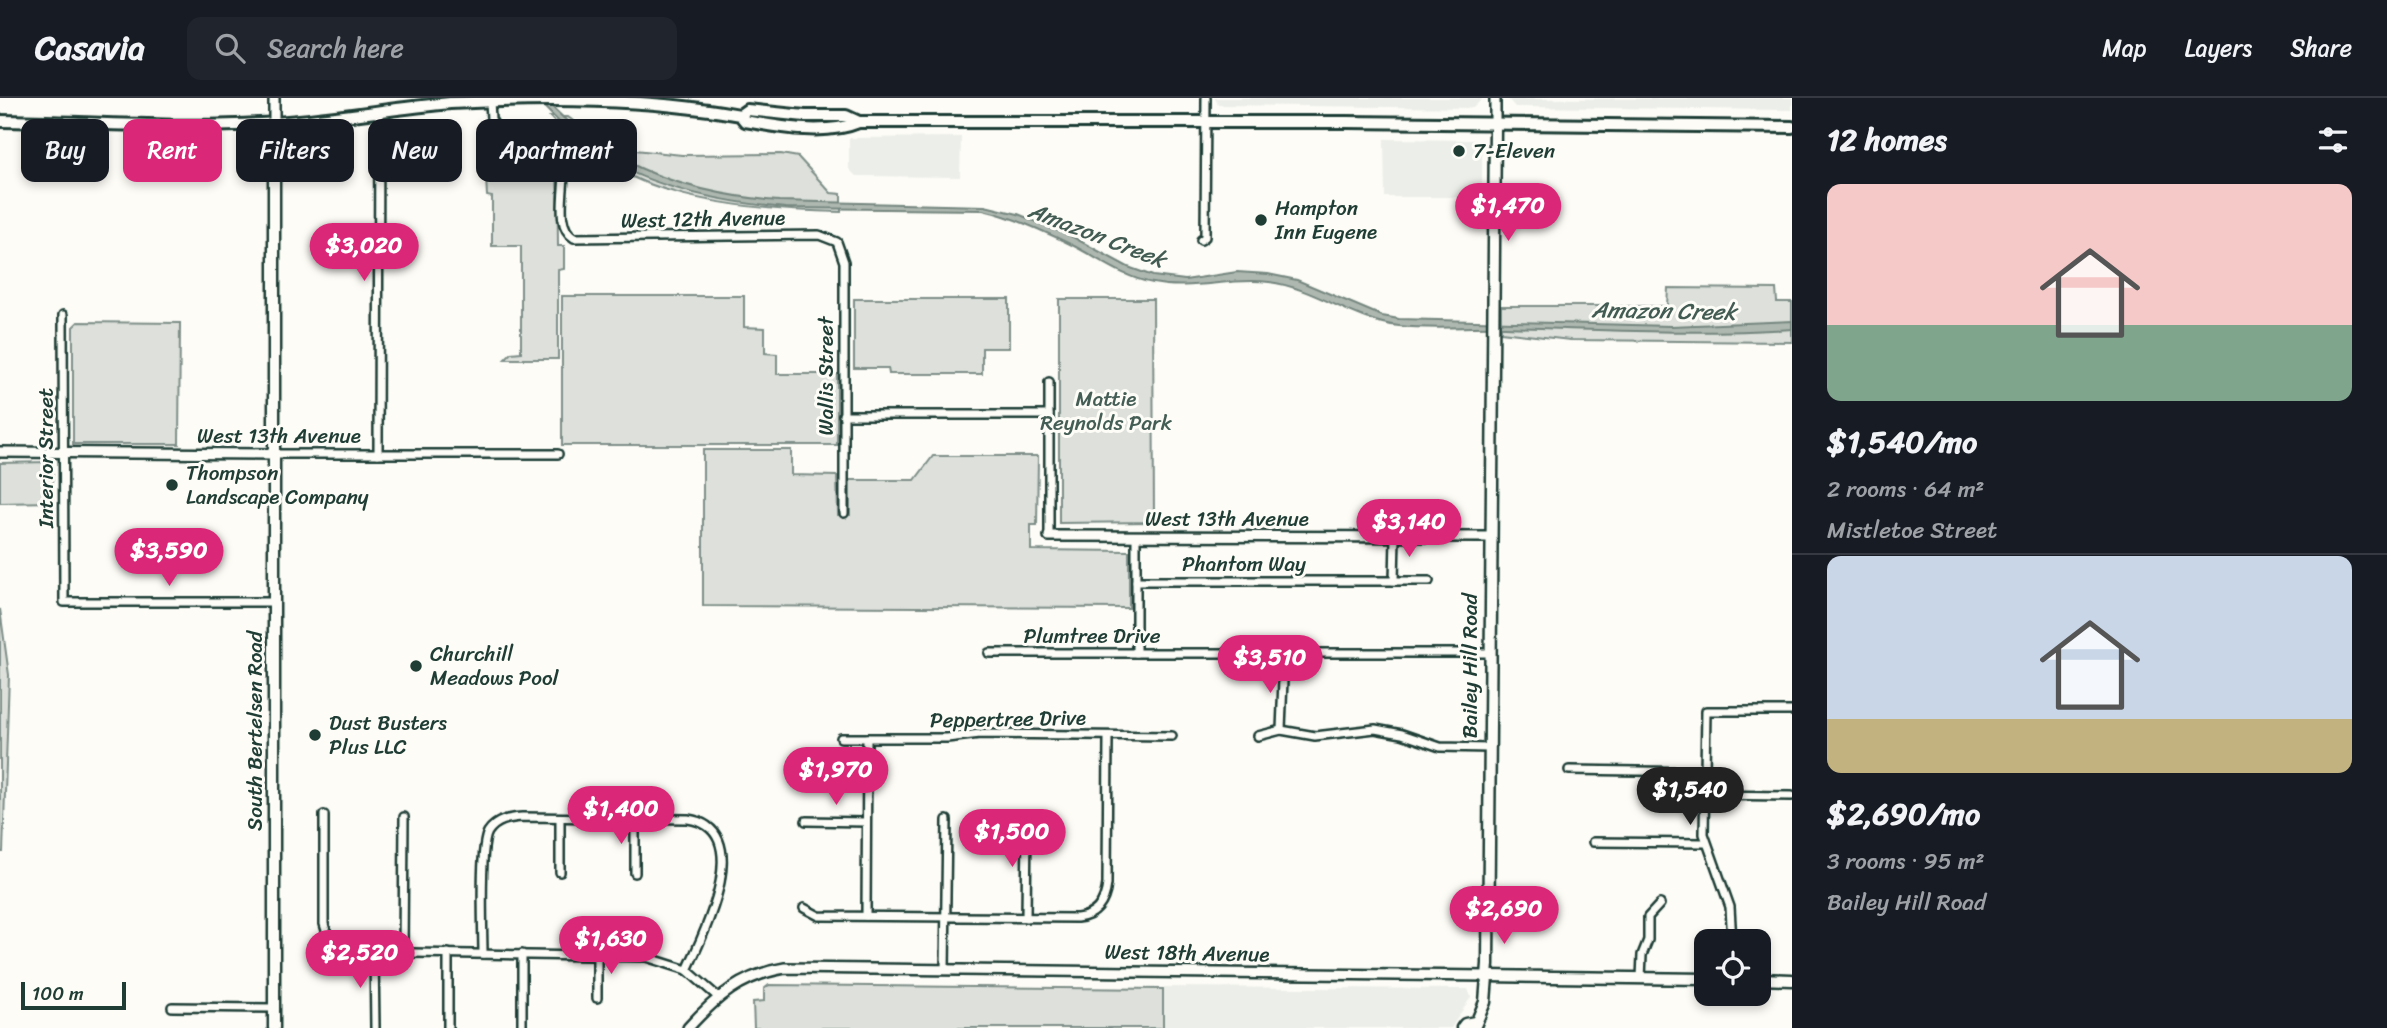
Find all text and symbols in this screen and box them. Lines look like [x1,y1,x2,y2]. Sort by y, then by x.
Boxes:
search box [187,17,677,80]
text: Casavia [35,19,145,77]
text: Search here [267,25,404,71]
text: Map [2102,27,2147,69]
text: Layers [2185,27,2252,69]
text: Share [2290,27,2352,69]
icon: search [211,29,249,67]
text: 12 homes [1827,113,1947,167]
chip: Buy [21,119,109,182]
chip: Rent [123,119,222,182]
chip: Filters [236,119,354,182]
chip: New [368,119,462,182]
chip: Apartment [476,119,637,182]
icon: filters [2314,121,2352,159]
place label: 7-Eleven [1473,132,1555,170]
marker: 7-Eleven [1451,143,1467,159]
pin: $1,470 [1451,184,1565,243]
text: $1,470 [1471,185,1545,226]
place label: Hampton Inn Eugene [1274,189,1377,251]
water label: Amazon Creek [1021,190,1174,281]
street label: West 12th Avenue [620,199,786,239]
marker: Hampton Inn Eugene [1253,212,1269,228]
pin: $3,020 [307,223,421,283]
text: $3,020 [326,225,402,266]
icon: home [2027,230,2153,356]
water label: Amazon Creek [1591,289,1739,333]
street label: Wallis Street [807,315,845,435]
park label: Mattie Reynolds Park [1040,380,1173,442]
street label: Interior Street [27,388,65,529]
text: $1,540/mo [1827,415,1977,469]
street label: West 13th Avenue [197,417,361,455]
place label: Thompson Landscape Company [186,454,369,516]
text: 2 rooms · 64 m² [1827,469,1984,510]
marker: Thompson Landscape Company [164,477,180,493]
street label: West 13th Avenue [1145,500,1309,538]
pin: $3,140 [1352,500,1466,559]
text: $3,140 [1372,501,1446,542]
text: Mistletoe Street [1827,510,1997,551]
pin: $3,590 [112,528,226,588]
text: $3,590 [130,530,208,571]
street label: Phantom Way [1182,545,1306,583]
street label: Bailey Hill Road [1451,591,1489,739]
icon: home [2027,602,2153,728]
street label: Plumtree Drive [1023,617,1161,655]
street label: South Bertelsen Road [236,629,274,831]
place label: Churchill Meadows Pool [430,635,560,697]
pin: $3,510 [1213,636,1327,695]
text: $3,510 [1234,637,1306,678]
marker: Churchill Meadows Pool [408,658,424,674]
street label: Peppertree Drive [930,699,1086,739]
place label: Dust Busters Plus LLC [329,704,447,766]
marker: Dust Busters Plus LLC [307,727,323,743]
pin: $1,970 [779,748,893,807]
text: $1,970 [799,749,873,790]
pin: $1,540 [1633,768,1747,827]
text: $1,540 [1653,769,1727,810]
pin: $1,400 [564,786,678,846]
text: $2,690/mo [1827,787,1980,841]
text: $1,400 [584,788,658,829]
pin: $1,500 [955,810,1069,869]
text: $1,500 [975,811,1049,852]
text: 3 rooms · 95 m² [1827,841,1984,882]
text: Bailey Hill Road [1827,882,1986,923]
pin: $2,690 [1447,886,1561,946]
text: $2,690 [1466,888,1542,929]
pin: $1,630 [554,916,668,976]
text: $1,630 [575,918,647,959]
map controls [1694,929,1771,1006]
button: locate [1694,929,1771,1006]
pin: $2,520 [303,930,417,990]
text: $2,520 [322,932,398,973]
street label: West 18th Avenue [1104,933,1270,973]
text: 100 m [32,977,84,1010]
scale bar [21,979,126,1011]

